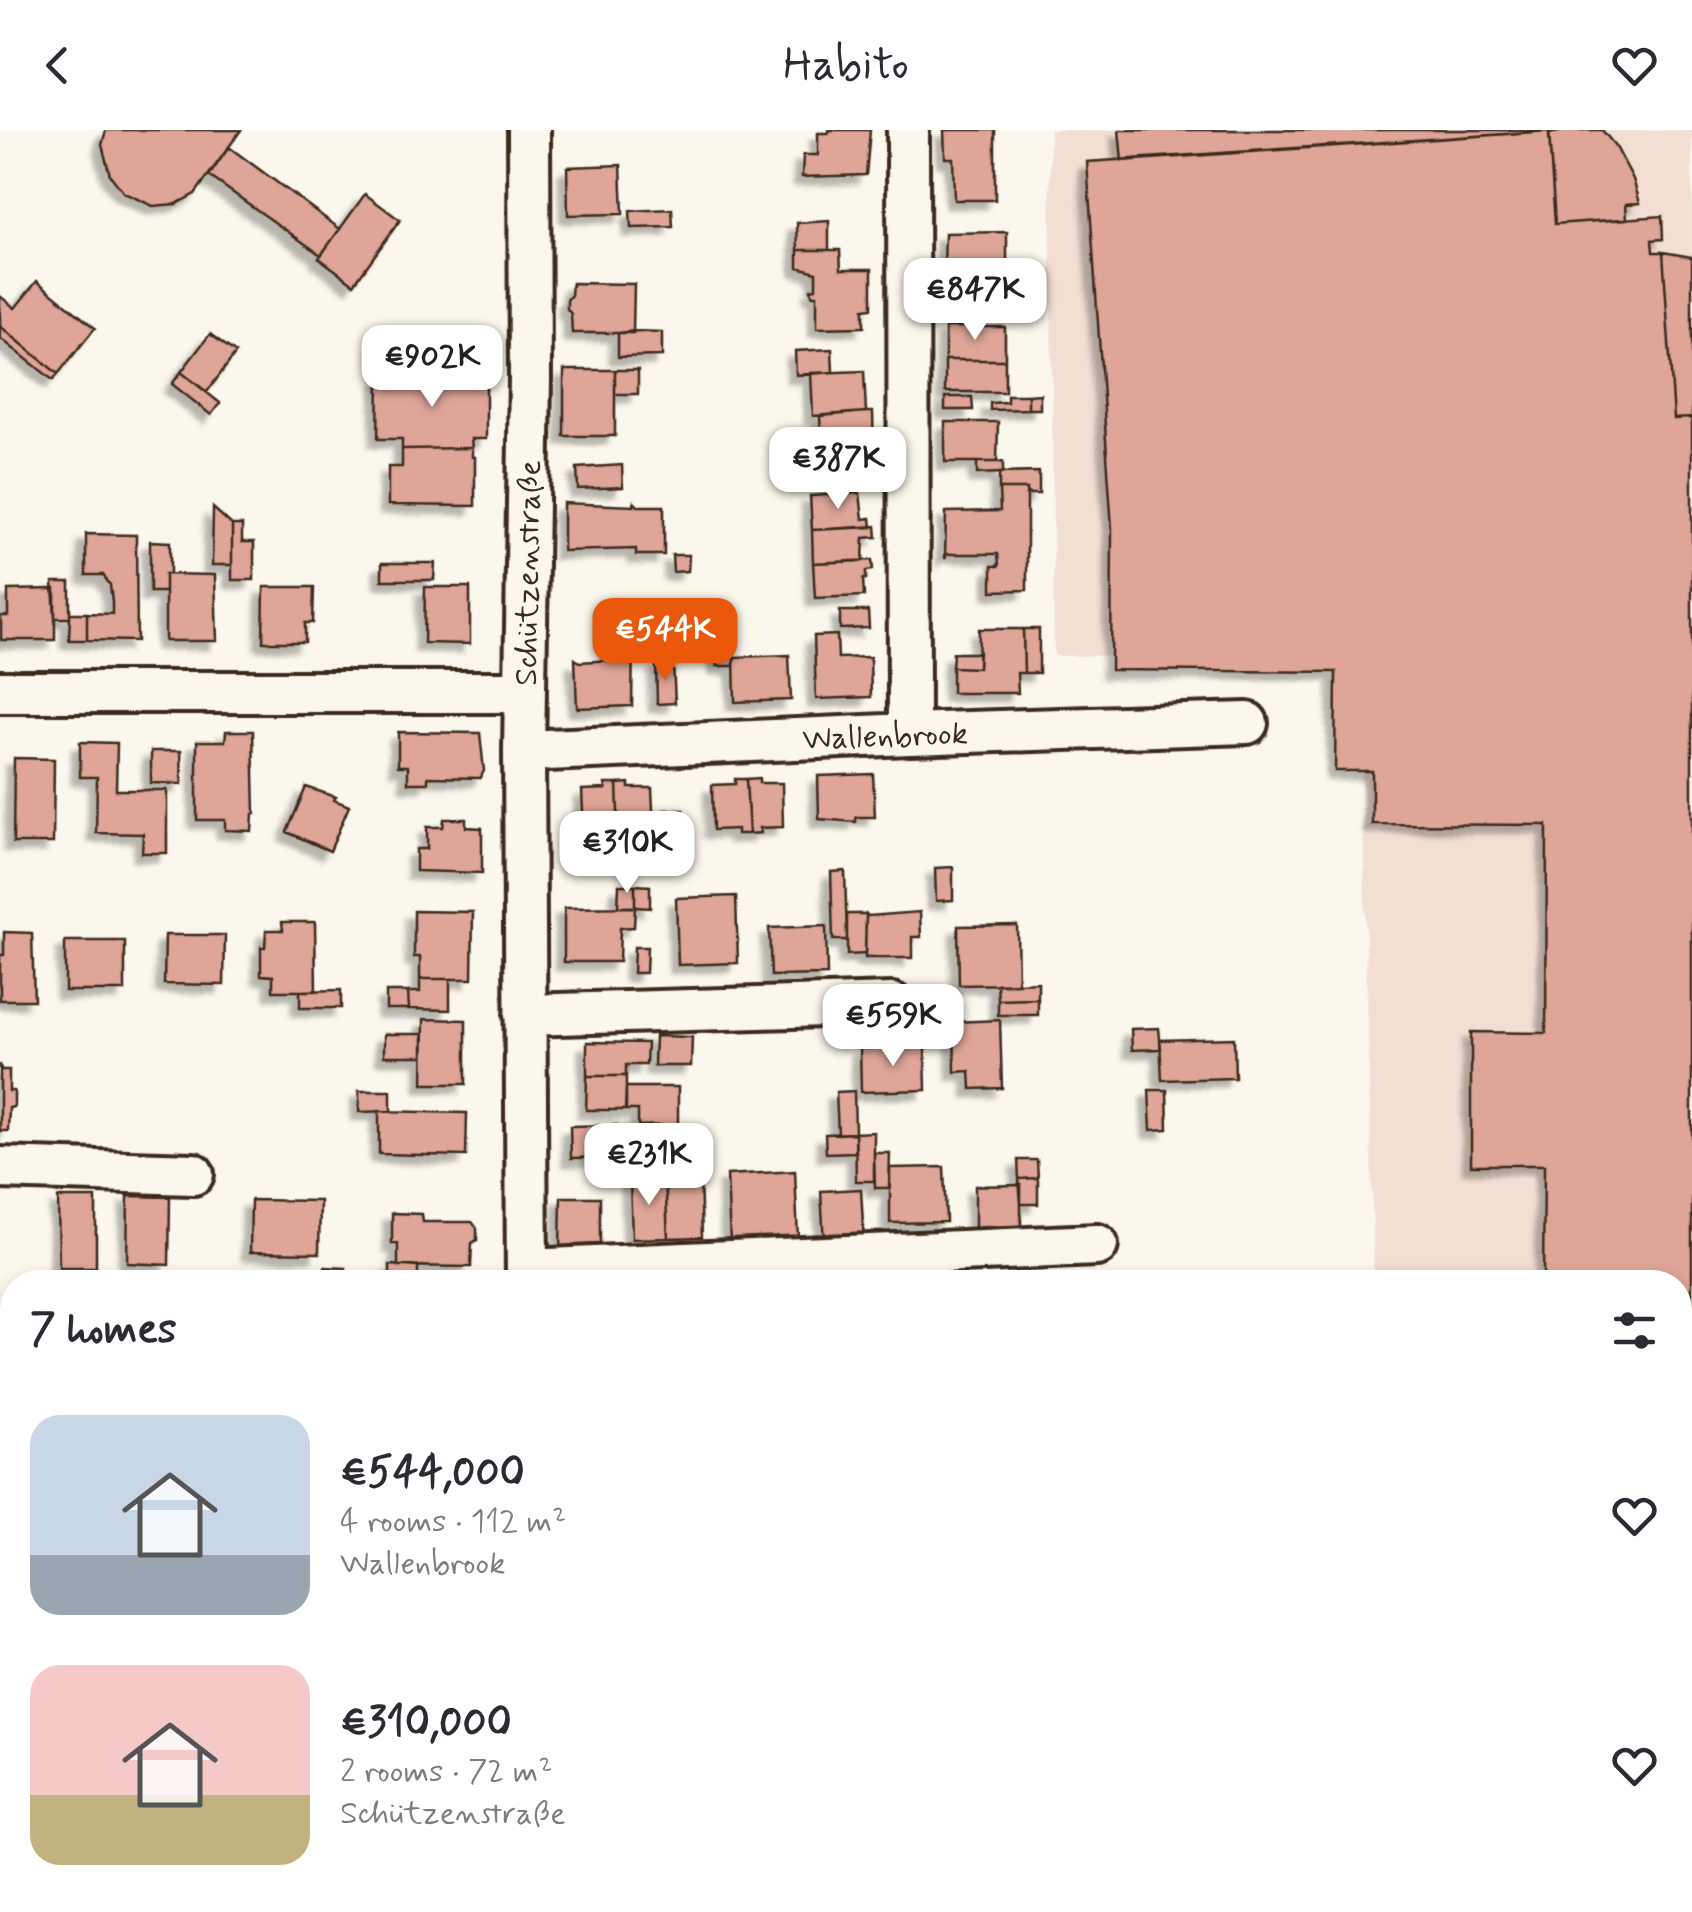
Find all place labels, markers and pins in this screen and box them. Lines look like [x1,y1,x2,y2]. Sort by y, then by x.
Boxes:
pin: €847K [905,258,1045,343]
pin: €902K [362,325,502,410]
pin: €387K [768,427,908,512]
pin: €544K [595,598,735,683]
pin: €310K [557,811,697,896]
pin: €559K [823,984,963,1069]
pin: €231K [579,1123,719,1208]

